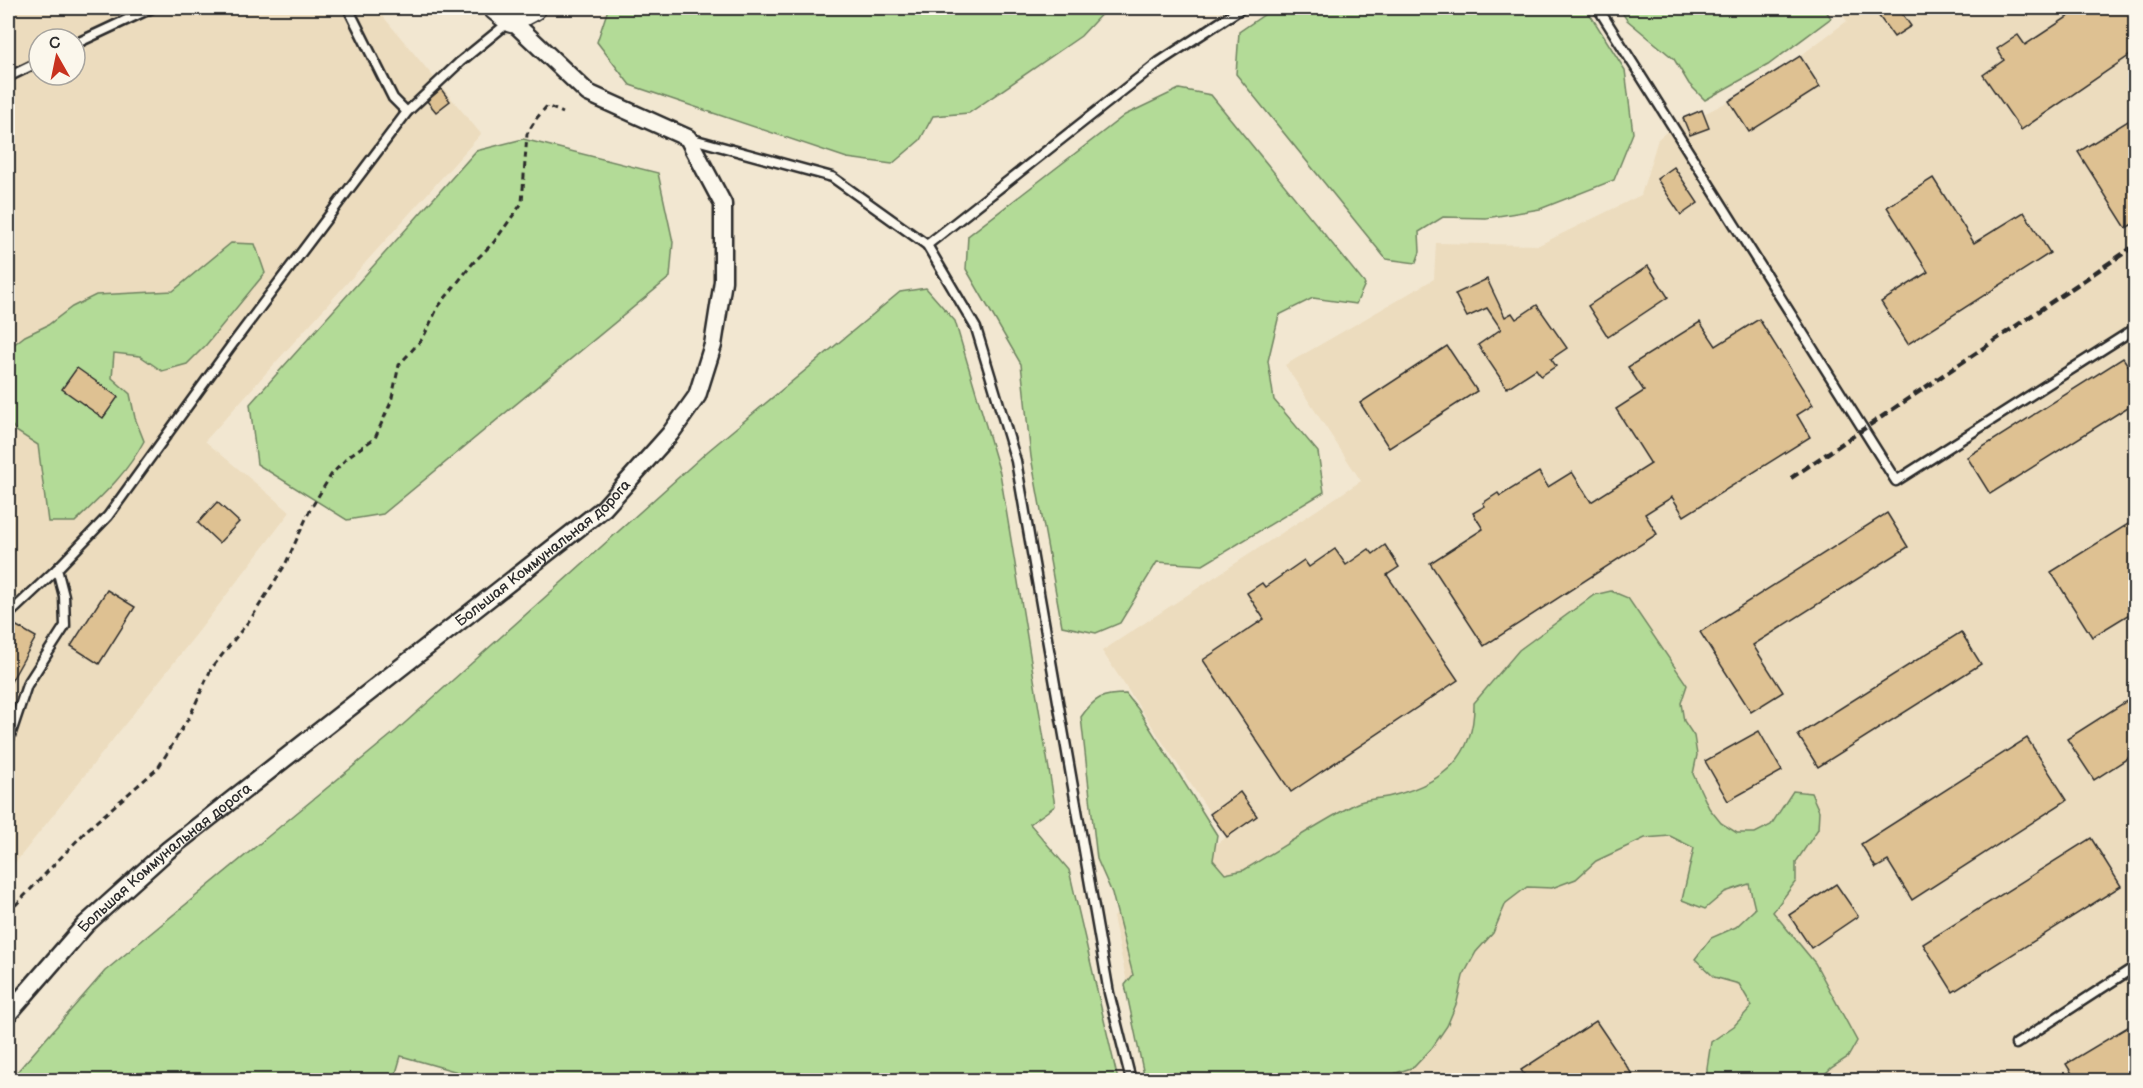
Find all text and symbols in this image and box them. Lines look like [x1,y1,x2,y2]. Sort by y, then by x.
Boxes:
north arrow [27,27,87,87]
text: С [48,33,62,54]
street label: Большая Коммунальная дорога [452,476,635,631]
street label: Большая Коммунальная дорога [74,779,256,937]

